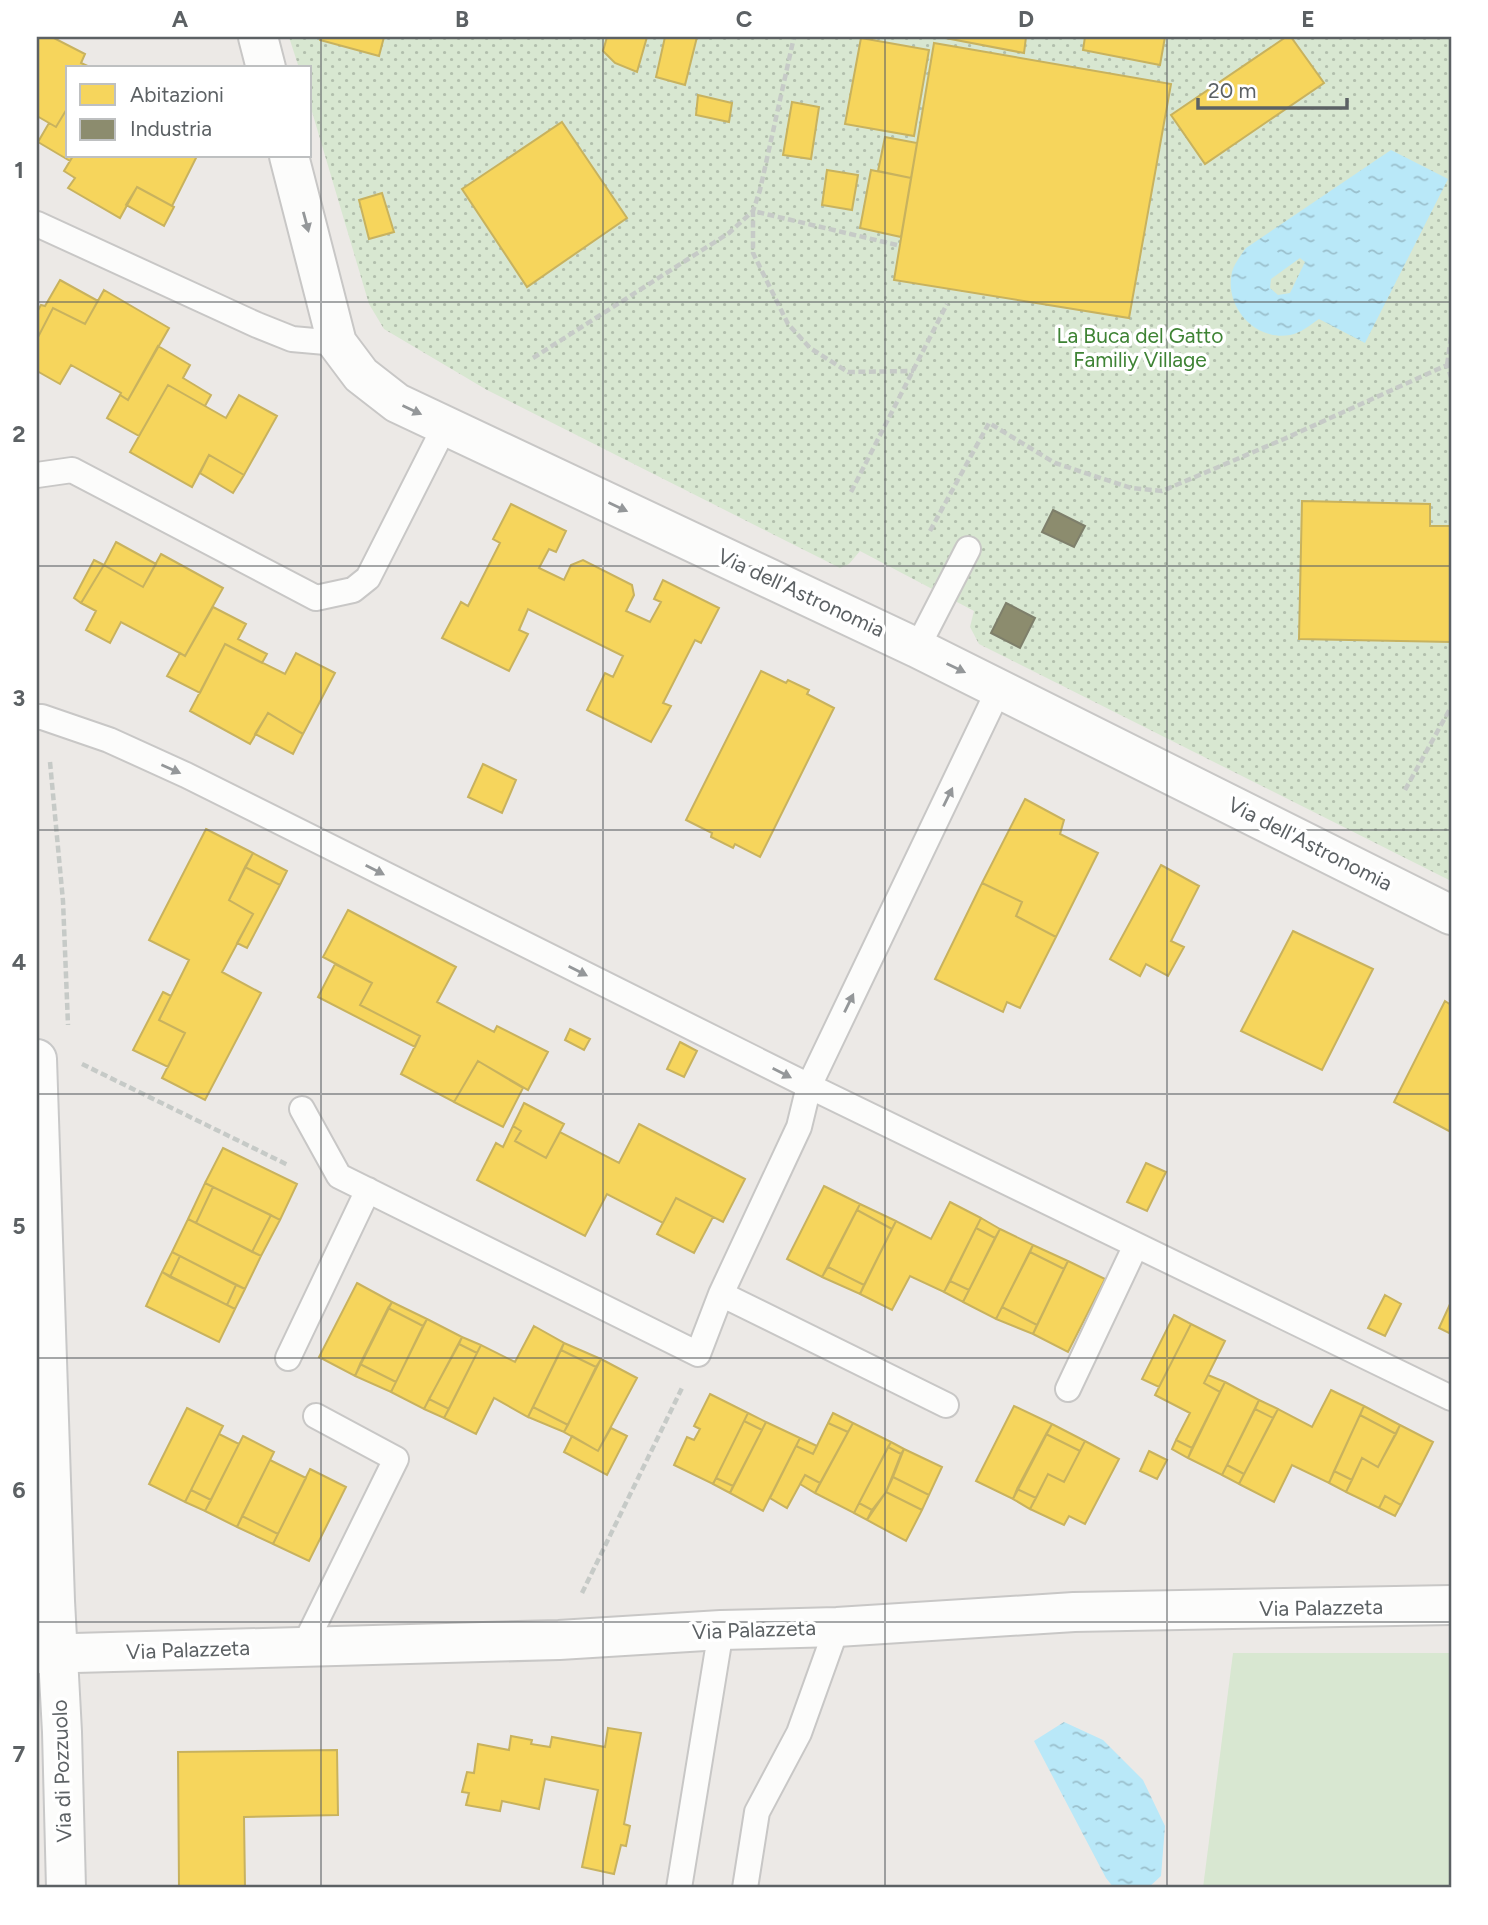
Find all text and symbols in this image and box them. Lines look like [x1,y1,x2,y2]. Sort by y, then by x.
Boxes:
text: A [172,5,189,33]
text: B [455,5,469,33]
text: C [736,5,753,33]
text: D [1018,5,1034,33]
text: E [1301,5,1315,33]
legend [66,66,312,158]
scale bar [1198,66,1346,110]
text: 20 m [1208,78,1256,103]
text: Abitazioni [130,82,224,107]
text: Industria [130,116,212,141]
text: 1 [14,156,24,184]
one-way arrow [301,211,312,233]
park label: La Buca del Gatto Familiy Village [1057,323,1223,372]
one-way arrow [402,405,422,416]
text: 2 [12,420,26,448]
one-way arrow [608,502,628,513]
street label: Via dell'Astronomia [714,543,889,642]
one-way arrow [947,661,967,673]
text: 3 [13,684,25,712]
one-way arrow [161,763,181,775]
one-way arrow [942,787,953,807]
street label: Via dell'Astronomia [1224,791,1397,896]
one-way arrow [365,864,385,875]
text: 4 [12,948,26,976]
one-way arrow [569,965,589,977]
one-way arrow [844,993,855,1013]
one-way arrow [772,1067,792,1078]
text: 5 [12,1212,26,1240]
text: 6 [12,1476,26,1504]
street label: Via Palazzeta [1259,1594,1383,1621]
street label: Via Palazzeta [692,1615,816,1644]
street label: Via Palazzeta [126,1635,250,1664]
street label: Via di Pozzuolo [47,1699,76,1843]
text: 7 [13,1740,26,1768]

